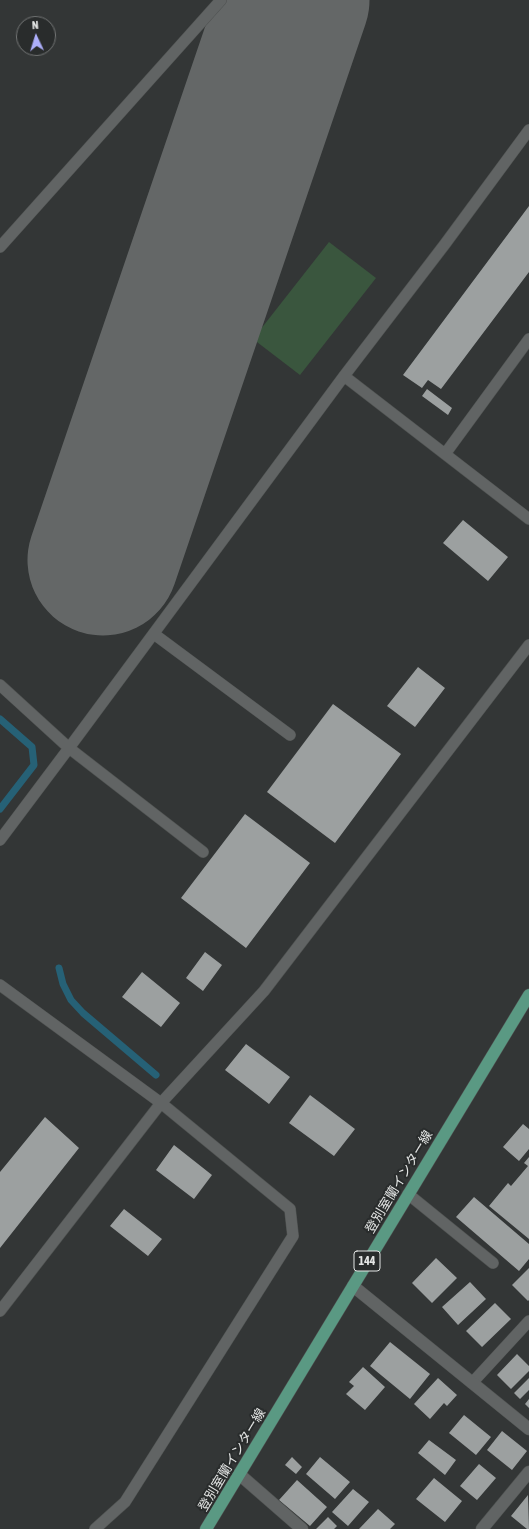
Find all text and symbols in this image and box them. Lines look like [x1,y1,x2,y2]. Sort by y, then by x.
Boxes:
north arrow [16,16,56,56]
text: N [32,19,39,31]
street label: 登別室蘭インター線 [362,1128,436,1236]
road number: 144 [354,1251,380,1271]
street label: 登別室蘭インター線 [195,1406,269,1514]

